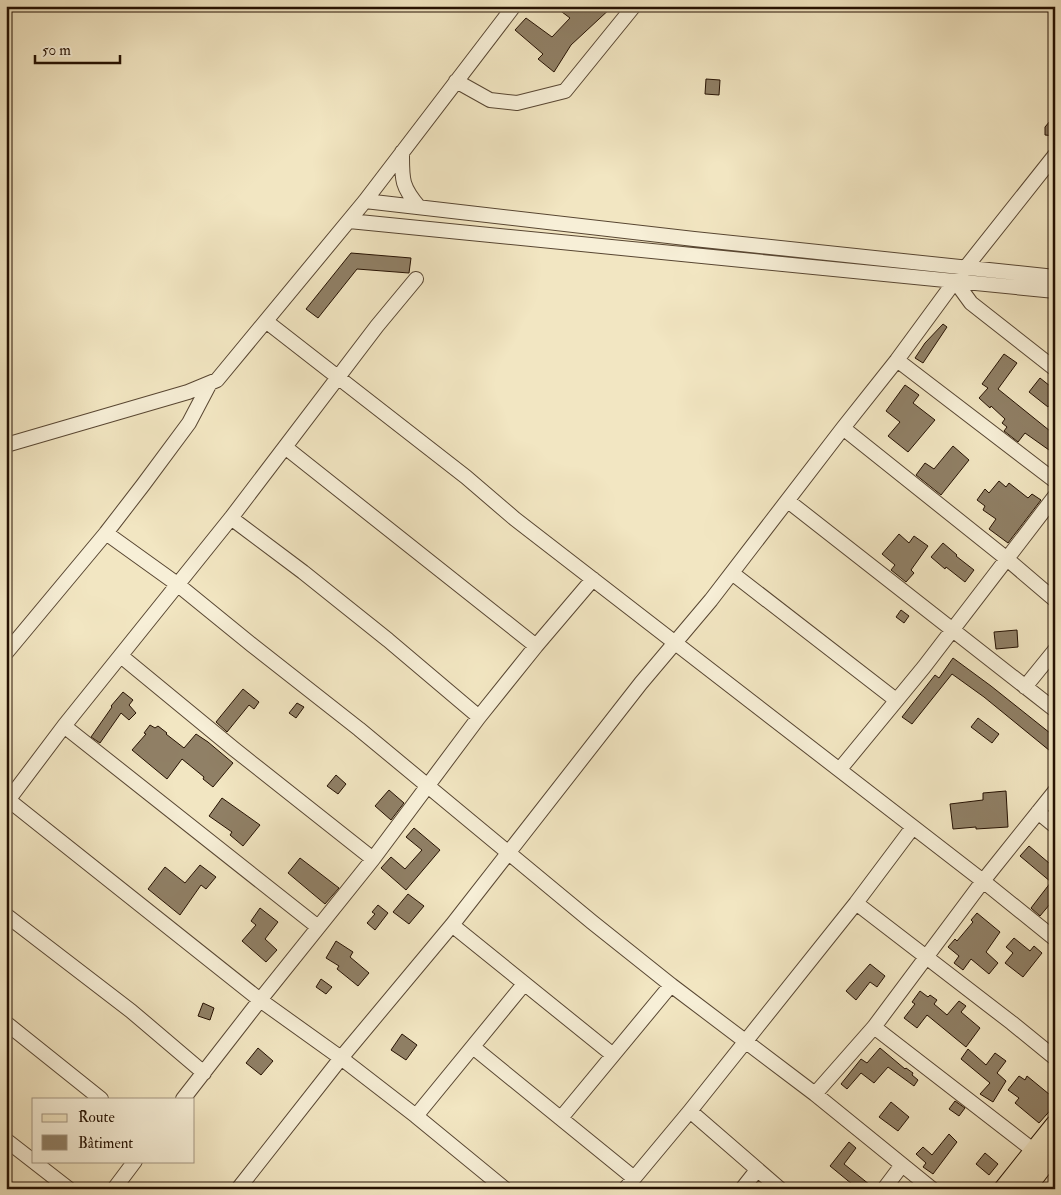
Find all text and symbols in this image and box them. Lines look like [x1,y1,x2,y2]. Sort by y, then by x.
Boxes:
scale bar [35,32,120,64]
text: 50 m [42,41,71,60]
legend [32,1098,195,1162]
text: Route [78,1108,115,1127]
text: Bâtiment [78,1134,133,1153]

